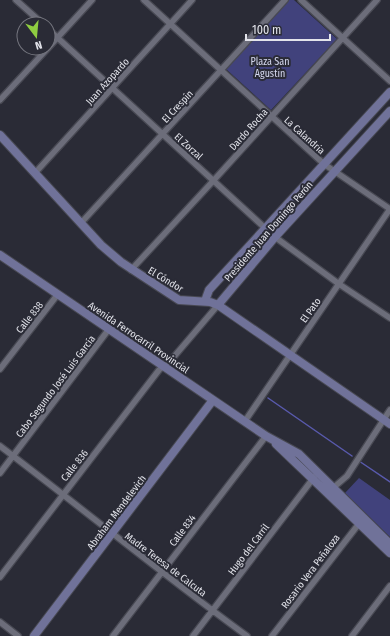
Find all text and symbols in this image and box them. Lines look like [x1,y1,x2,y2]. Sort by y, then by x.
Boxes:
north arrow [16,16,56,56]
scale bar [246,16,330,42]
text: 100 m [252,23,281,37]
text: N [34,38,44,52]
street label: Juan Azopardo [84,56,132,108]
park label: Plaza San Agustín [251,56,289,80]
street label: El Crespín [159,87,196,125]
street label: Dardo Rocha [227,106,271,153]
street label: La Calandria [282,114,327,157]
street label: El Zorzal [172,131,205,163]
street label: Presidente Juan Domingo Perón [222,179,316,284]
street label: El Cóndor [146,265,186,295]
street label: El Pato [298,296,324,325]
street label: Calle 838 [14,299,46,336]
street label: Avenida Ferrocarril Provincial [86,299,192,376]
street label: Cabo Segundo José Luis García [13,333,98,440]
street label: Calle 836 [59,447,91,484]
street label: Abraham Mendelevich [85,473,149,552]
street label: Calle 834 [167,512,199,549]
street label: Hugo del Carril [226,521,272,577]
street label: Madre Teresa de Calcuta [122,530,209,599]
street label: Rosario Vera Peñaloza [279,532,343,611]

